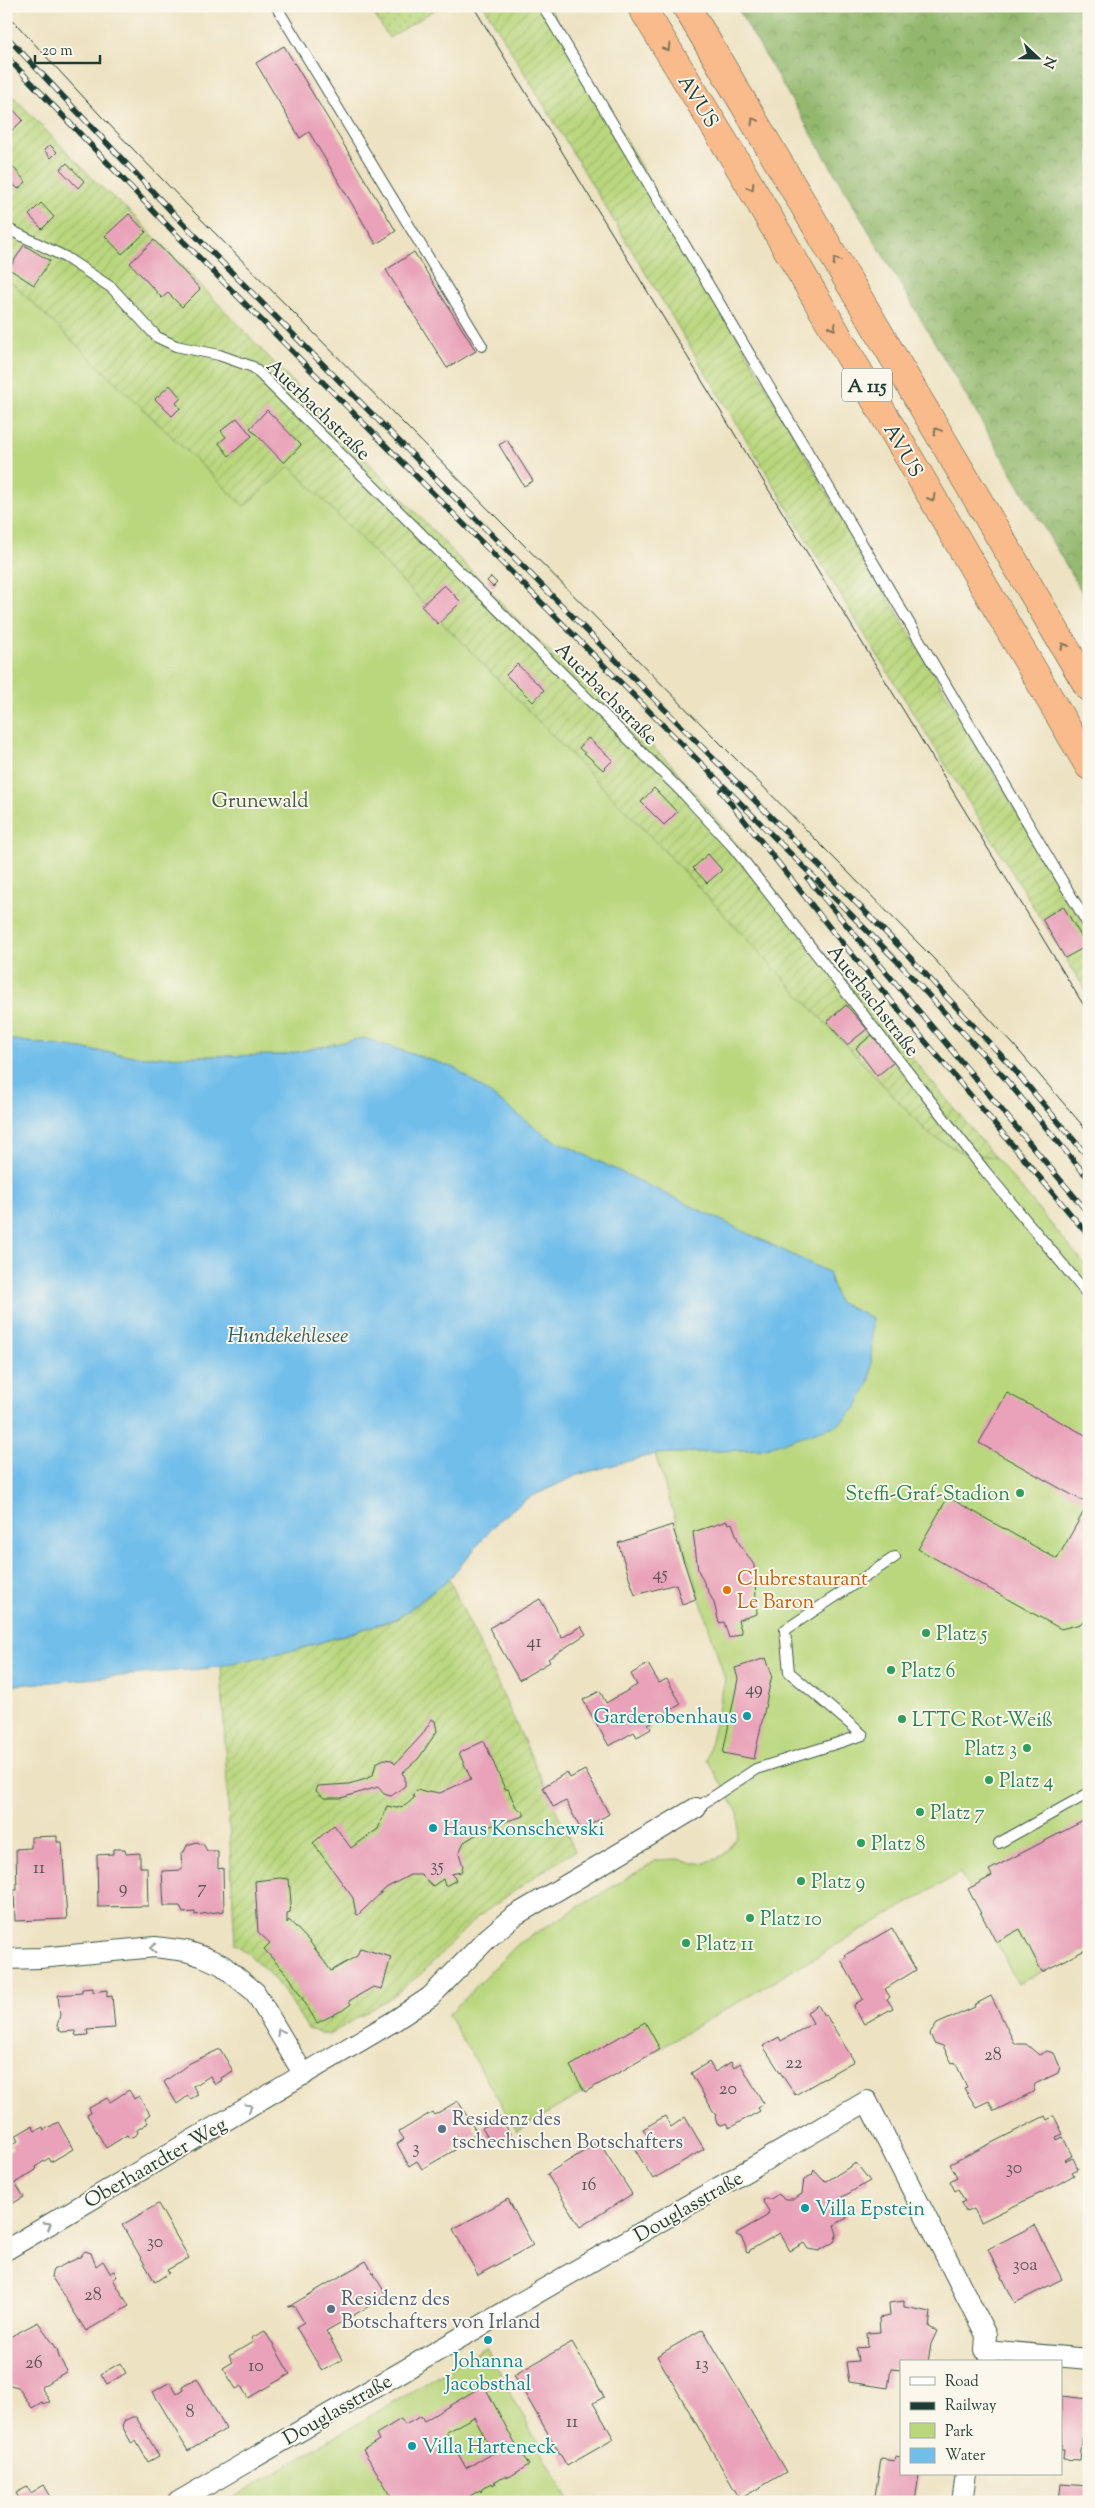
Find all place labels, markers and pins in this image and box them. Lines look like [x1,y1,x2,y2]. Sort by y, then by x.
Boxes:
place label: Steffi-Graf-Stadion [845,1481,1010,1510]
marker: Steffi-Graf-Stadion [1014,1487,1026,1499]
place label: Clubrestaurant Le Baron [737,1566,868,1618]
marker: Clubrestaurant Le Baron [721,1584,733,1596]
place label: Platz 5 [936,1621,988,1650]
marker: Platz 5 [920,1627,932,1639]
place label: Platz 6 [901,1658,956,1687]
marker: Platz 6 [885,1664,897,1676]
place label: Garderobenhaus [593,1704,737,1733]
place label: LTTC Rot-Weiß [912,1707,1053,1736]
marker: Garderobenhaus [741,1710,753,1722]
marker: LTTC Rot-Weiß [896,1713,908,1725]
place label: Platz 3 [964,1736,1017,1765]
marker: Platz 3 [1021,1742,1033,1754]
place label: Platz 4 [999,1768,1054,1797]
marker: Platz 4 [983,1774,995,1786]
place label: Platz 7 [930,1800,985,1829]
marker: Platz 7 [914,1806,926,1818]
place label: Haus Konschewski [443,1816,605,1845]
marker: Haus Konschewski [427,1822,439,1834]
place label: Platz 8 [871,1831,926,1860]
marker: Platz 8 [855,1837,867,1849]
place label: Platz 9 [811,1869,865,1898]
marker: Platz 9 [795,1875,807,1887]
place label: Platz 10 [760,1906,822,1935]
marker: Platz 10 [744,1912,756,1924]
place label: Platz 11 [696,1931,754,1960]
marker: Platz 11 [680,1937,692,1949]
place label: Residenz des tschechischen Botschafters [452,2106,683,2158]
marker: Residenz des tschechischen Botschafters [436,2123,448,2135]
place label: Villa Epstein [815,2196,925,2225]
marker: Villa Epstein [799,2202,811,2214]
place label: Residenz des Botschafters von Irland [341,2286,540,2338]
marker: Residenz des Botschafters von Irland [325,2303,337,2315]
marker: Johanna Jacobsthal [482,2334,494,2346]
place label: Johanna Jacobsthal [444,2348,532,2400]
place label: Villa Harteneck [422,2434,557,2463]
marker: Villa Harteneck [406,2440,418,2452]

